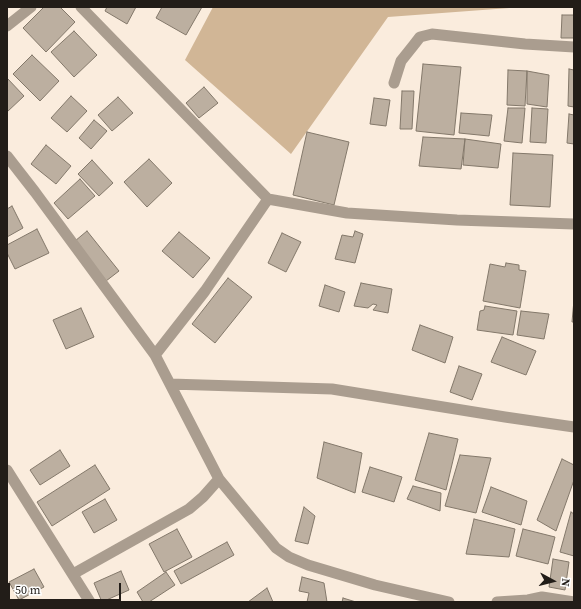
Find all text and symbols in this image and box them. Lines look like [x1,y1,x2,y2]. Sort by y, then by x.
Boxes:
north arrow [533,561,573,601]
scale bar [10,575,123,601]
text: N [557,578,573,587]
text: 50 m [15,582,41,598]

